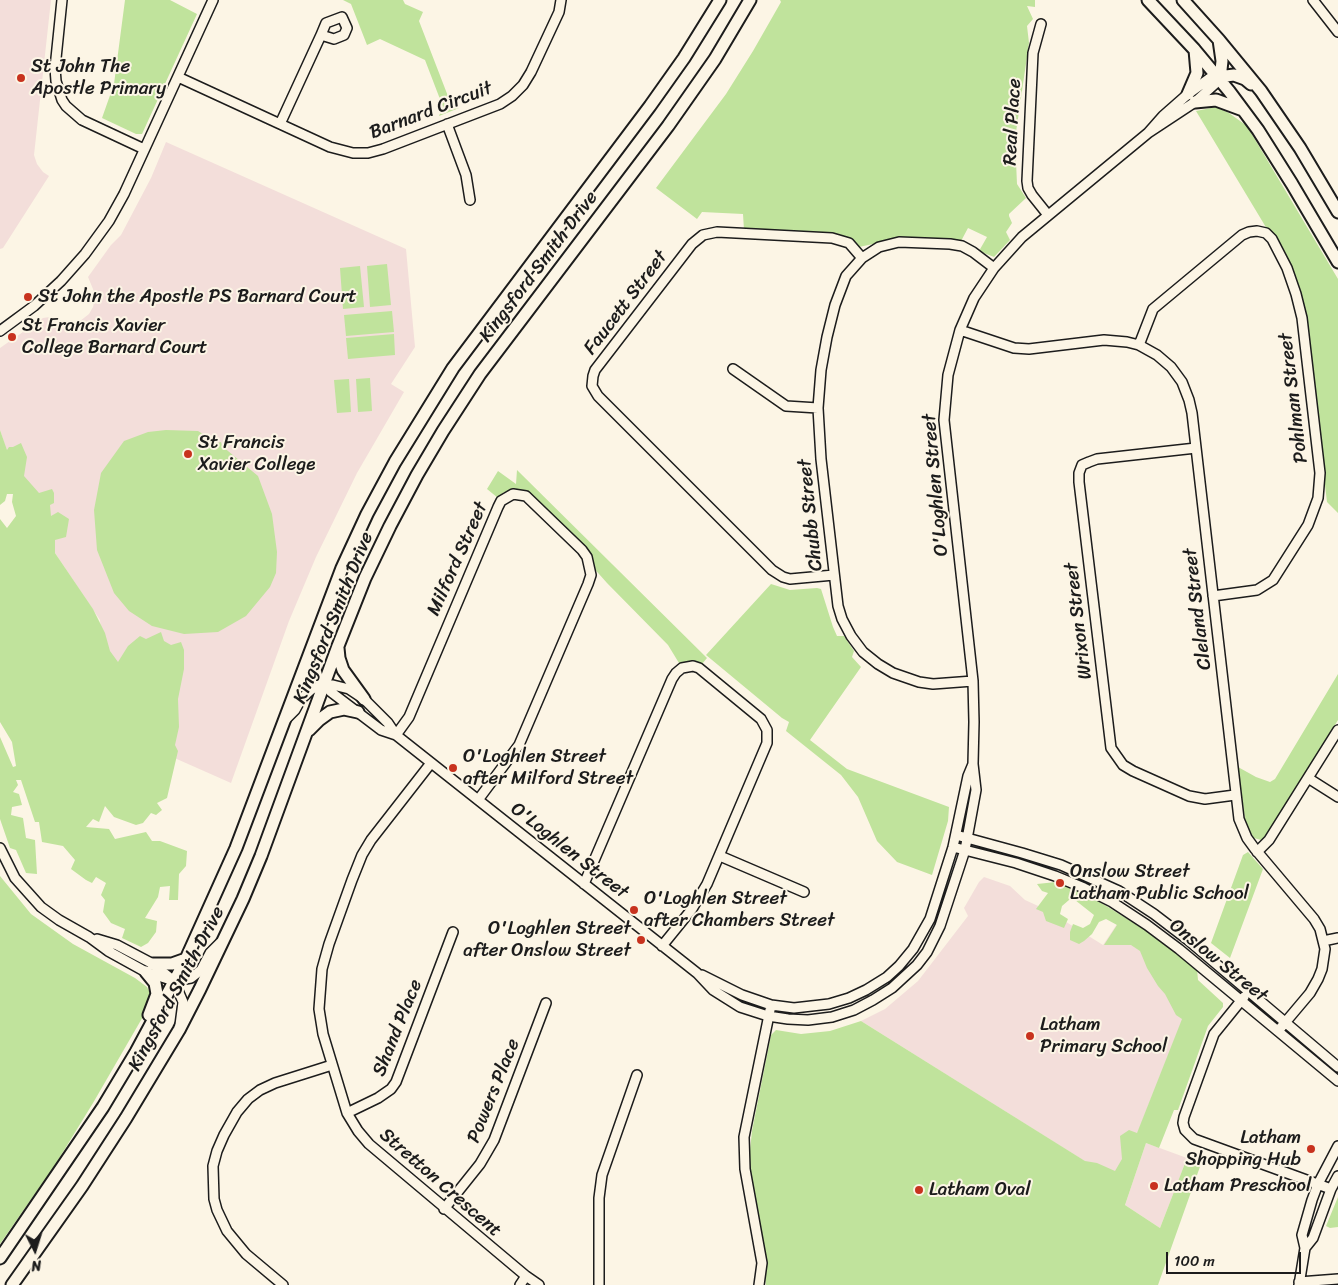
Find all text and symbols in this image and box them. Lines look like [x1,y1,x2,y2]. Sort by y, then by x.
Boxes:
place label: St John The Apostle Primary [31,56,166,100]
marker: St John The Apostle Primary [15,72,27,84]
street label: Barnard Circuit [367,77,495,145]
street label: Real Place [999,78,1027,166]
street label: Kingsford Smith Drive [475,187,603,347]
street label: Faucett Street [579,246,673,360]
place label: St John the Apostle PS Barnard Court [38,286,357,308]
marker: St John the Apostle PS Barnard Court [22,291,34,303]
place label: St Francis Xavier College Barnard Court [22,315,207,359]
marker: St Francis Xavier College Barnard Court [6,331,18,343]
street label: Pohlman Street [1275,332,1313,464]
street label: O'Loghlen Street [918,413,954,557]
place label: St Francis Xavier College [198,432,315,476]
marker: St Francis Xavier College [182,448,194,460]
street label: Chubb Street [794,458,828,572]
street label: Milford Street [423,499,493,619]
street label: Kingsford Smith Drive [289,529,379,707]
street label: Cleland Street [1179,547,1217,671]
street label: Wrixon Street [1061,561,1097,681]
place label: O'Loghlen Street after Milford Street [463,746,633,790]
marker: O'Loghlen Street after Milford Street [447,762,459,774]
street label: O'Loghlen Street [506,798,632,904]
place label: Onslow Street Latham Public School [1070,861,1249,905]
marker: Onslow Street Latham Public School [1054,877,1066,889]
place label: O'Loghlen Street after Chambers Street [644,888,835,932]
street label: Kingsford Smith Drive [124,903,230,1075]
marker: O'Loghlen Street after Chambers Street [628,904,640,916]
street label: Onslow Street [1164,914,1272,1008]
place label: O'Loghlen Street after Onslow Street [463,918,631,962]
marker: O'Loghlen Street after Onslow Street [635,934,647,946]
street label: Shand Place [368,976,428,1080]
place label: Latham Primary School [1040,1014,1167,1058]
marker: Latham Primary School [1024,1030,1036,1042]
street label: Powers Place [463,1036,525,1146]
street label: Stretton Crescent [374,1124,506,1242]
place label: Latham Shopping Hub [1185,1127,1301,1171]
marker: Latham Shopping Hub [1305,1143,1317,1155]
place label: Latham Preschool [1164,1175,1311,1197]
place label: Latham Oval [929,1179,1031,1201]
marker: Latham Preschool [1148,1180,1160,1192]
marker: Latham Oval [913,1184,925,1196]
north arrow [10,1225,60,1275]
scale bar [1168,1242,1303,1274]
text: 100 m [1174,1248,1215,1274]
text: N [30,1253,42,1278]

